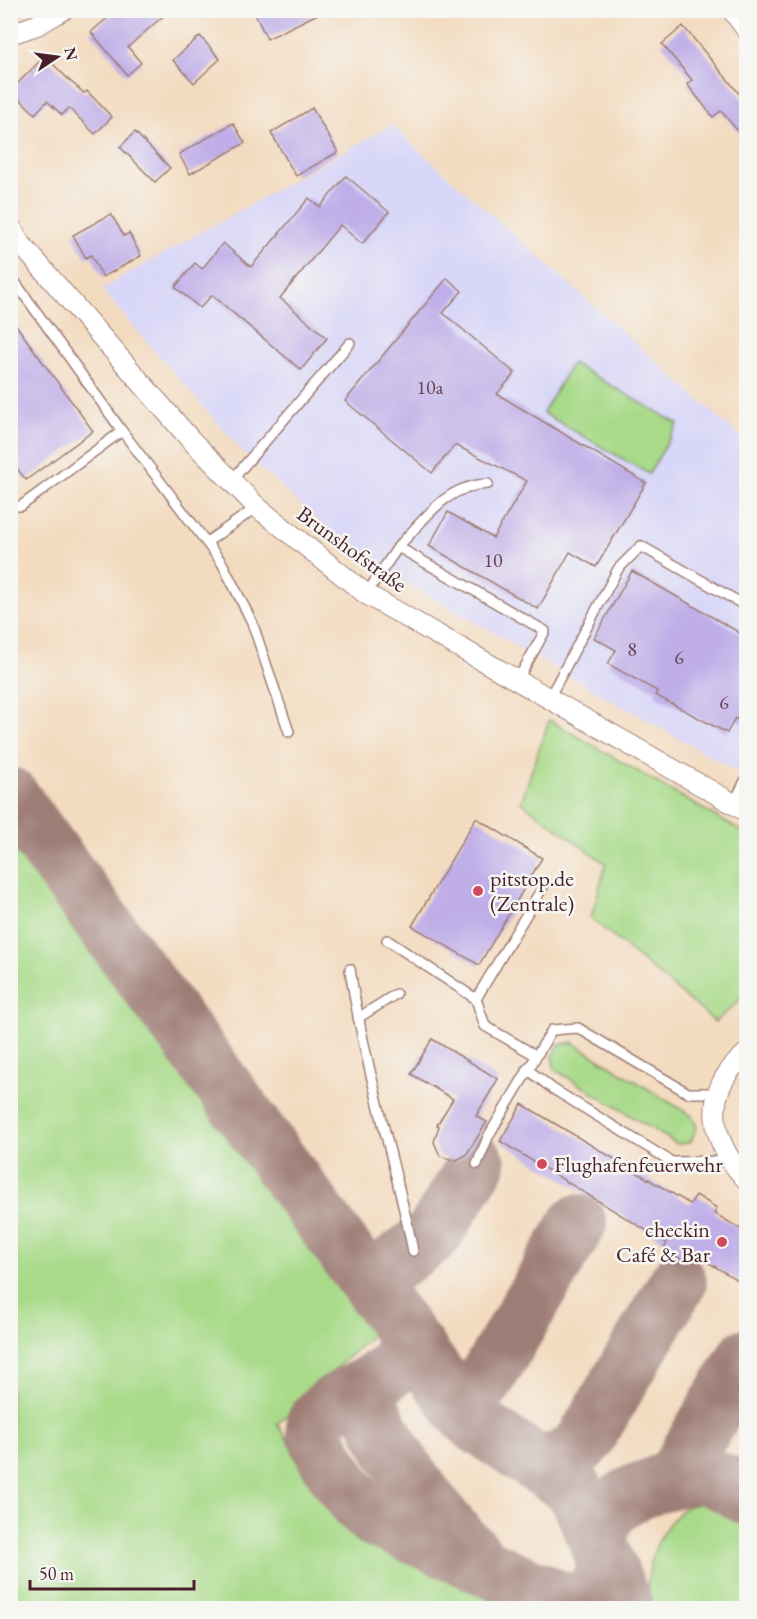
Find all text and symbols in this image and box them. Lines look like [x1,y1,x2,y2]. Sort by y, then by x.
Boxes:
north arrow [27,27,87,87]
text: N [59,45,83,62]
house number: 10a [416,374,444,400]
street label: Brunshofstraße [291,499,413,599]
house number: 10 [483,547,503,573]
house number: 8 [627,636,637,662]
house number: 6 [674,644,684,670]
house number: 6 [719,689,729,715]
place label: pitstop.de (Zentrale) [490,864,574,918]
marker: pitstop.de (Zentrale) [471,884,485,898]
place label: Flughafenfeuerwehr [554,1150,723,1179]
marker: Flughafenfeuerwehr [535,1157,549,1171]
place label: checkin Café & Bar [616,1215,711,1269]
marker: checkin Café & Bar [715,1235,729,1249]
scale bar [30,1553,194,1591]
text: 50 m [39,1562,74,1585]

